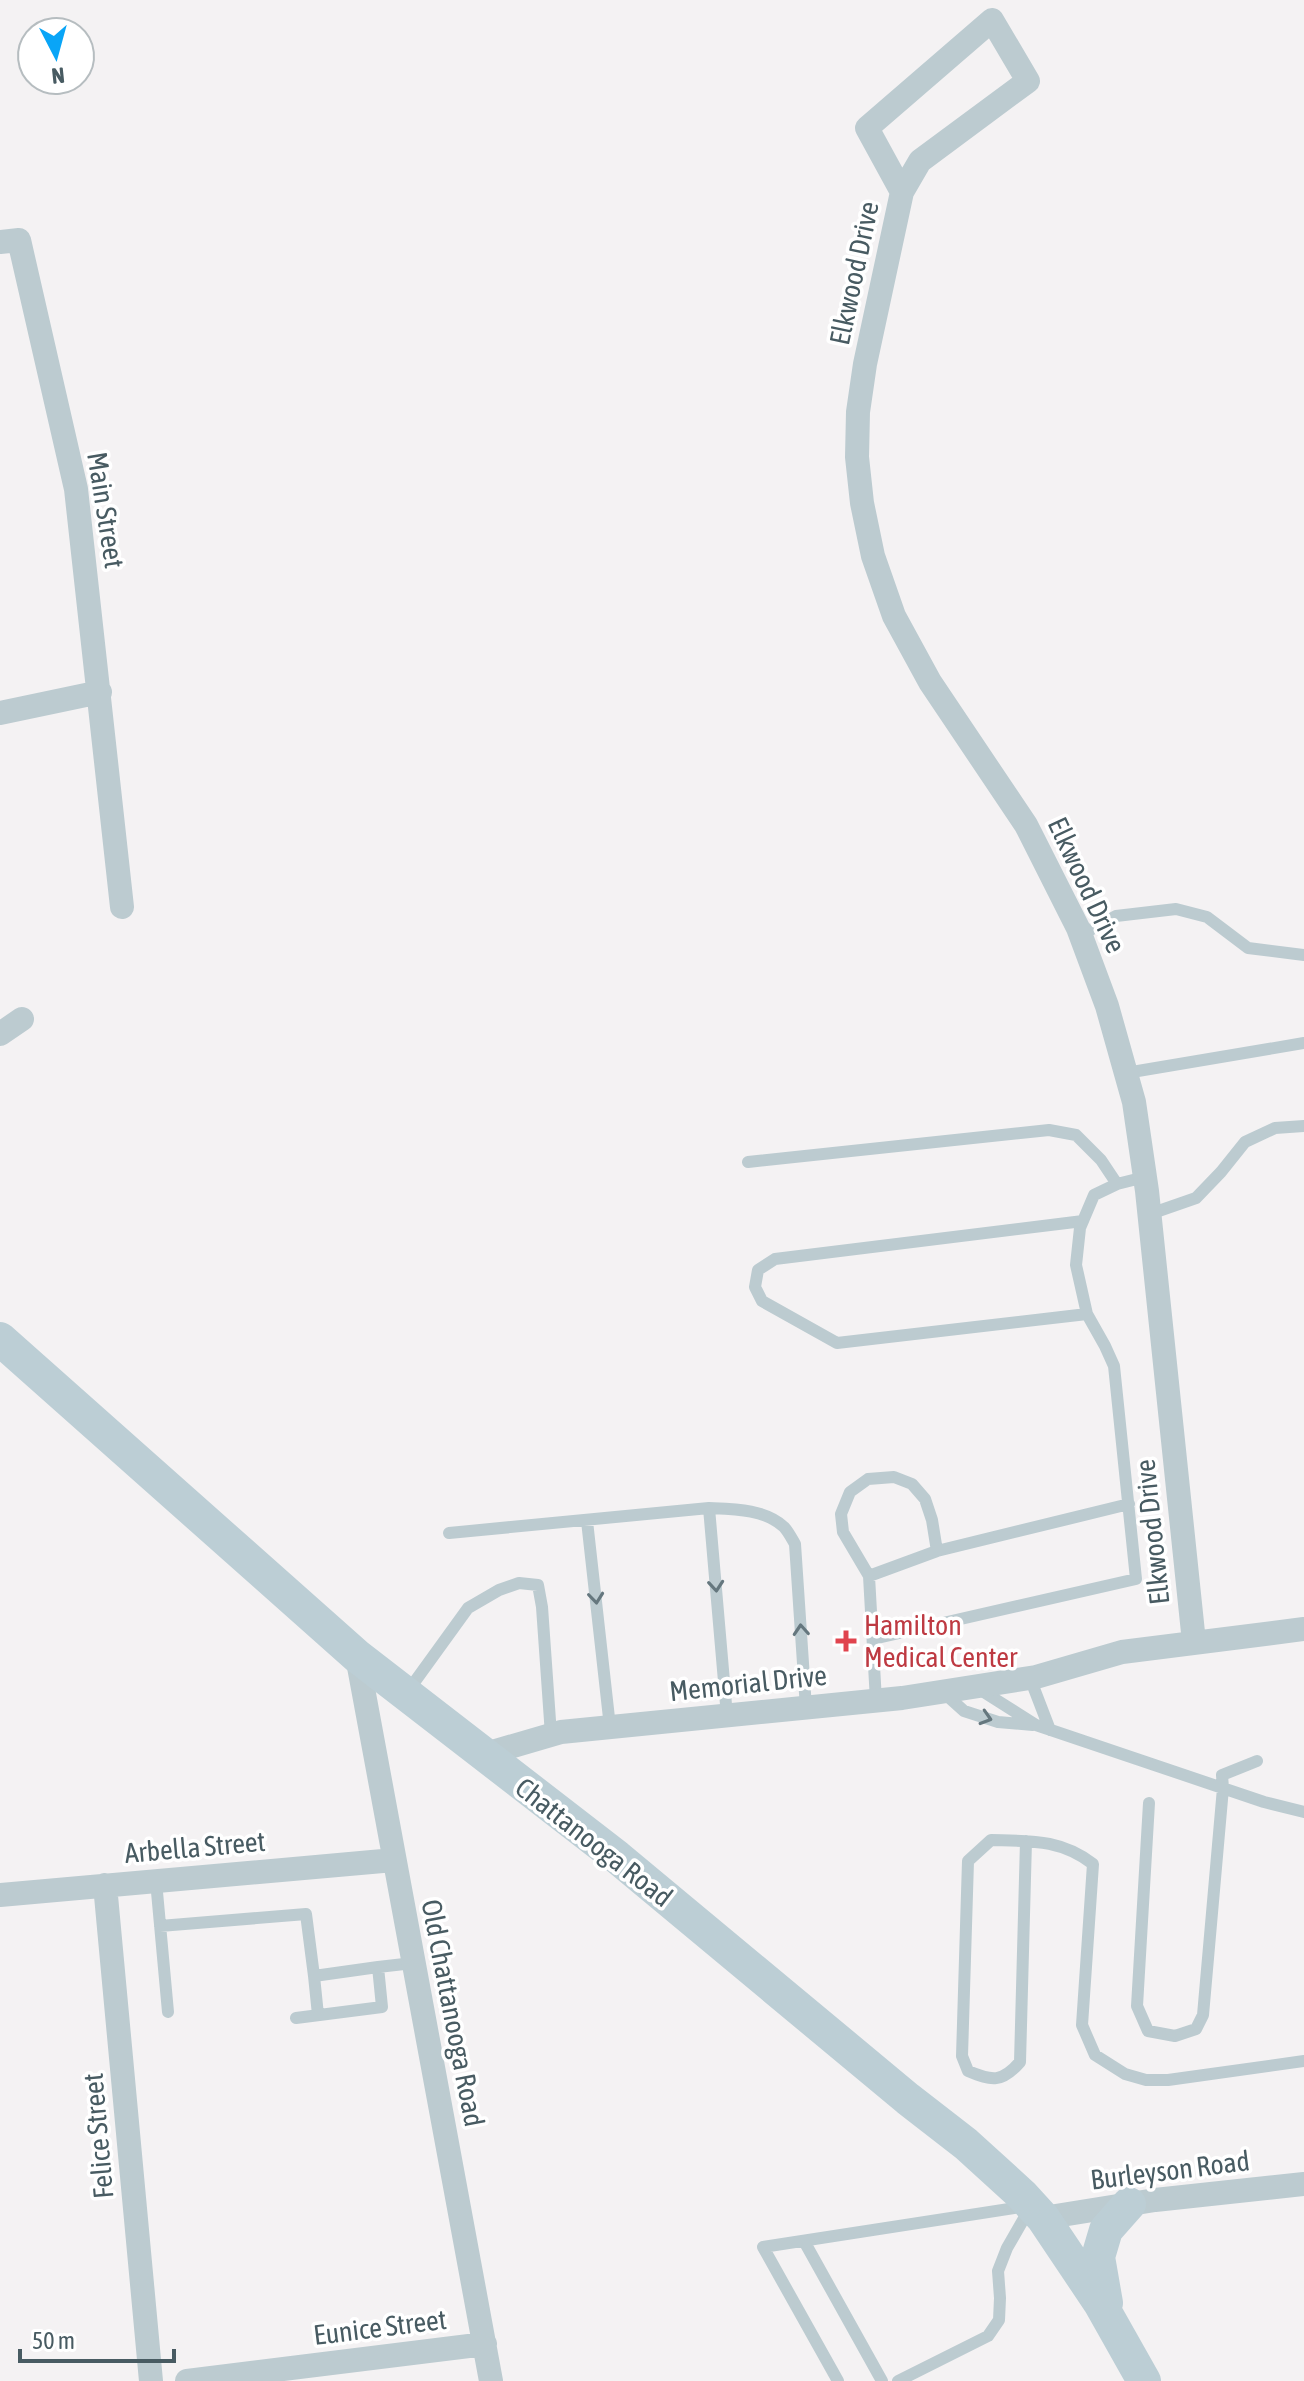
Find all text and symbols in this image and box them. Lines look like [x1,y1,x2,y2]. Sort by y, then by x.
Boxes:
north arrow [16,16,96,96]
text: N [50,62,66,89]
street label: Elkwood Drive [823,198,885,348]
street label: Main Street [81,450,131,570]
street label: Elkwood Drive [1042,812,1132,958]
street label: Elkwood Drive [1128,1458,1176,1606]
one-way arrow [707,1580,724,1593]
one-way arrow [587,1592,604,1605]
place label: Hamilton Medical Center [864,1609,1018,1673]
one-way arrow [793,1623,810,1636]
marker: Hamilton Medical Center [835,1630,857,1652]
street label: Memorial Drive [668,1659,828,1707]
one-way arrow [978,1709,992,1725]
street label: Chattanooga Road [509,1771,679,1913]
street label: Arbella Street [123,1825,267,1869]
street label: Old Chattanooga Road [415,1897,491,2129]
street label: Felice Street [77,2072,119,2200]
street label: Burleyson Road [1089,2144,1251,2196]
street label: Eunice Street [312,2303,448,2351]
scale bar [20,2313,174,2363]
text: 50 m [32,2327,75,2354]

